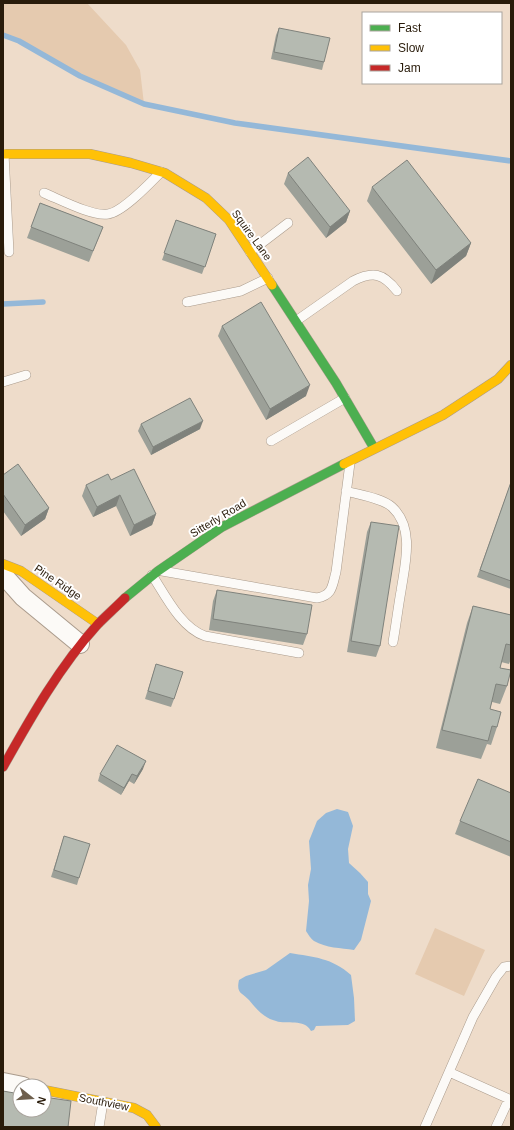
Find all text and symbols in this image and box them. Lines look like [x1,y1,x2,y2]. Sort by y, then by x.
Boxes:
legend [362,12,502,84]
text: Fast [398,21,422,35]
text: Slow [398,41,424,55]
text: Jam [398,61,421,75]
street label: Squire Lane [230,207,274,263]
street label: Sitterly Road [188,497,248,539]
street label: Pine Ridge [32,562,84,602]
north arrow [12,1078,52,1118]
street label: Southview [78,1091,130,1113]
text: N [35,1095,48,1107]

